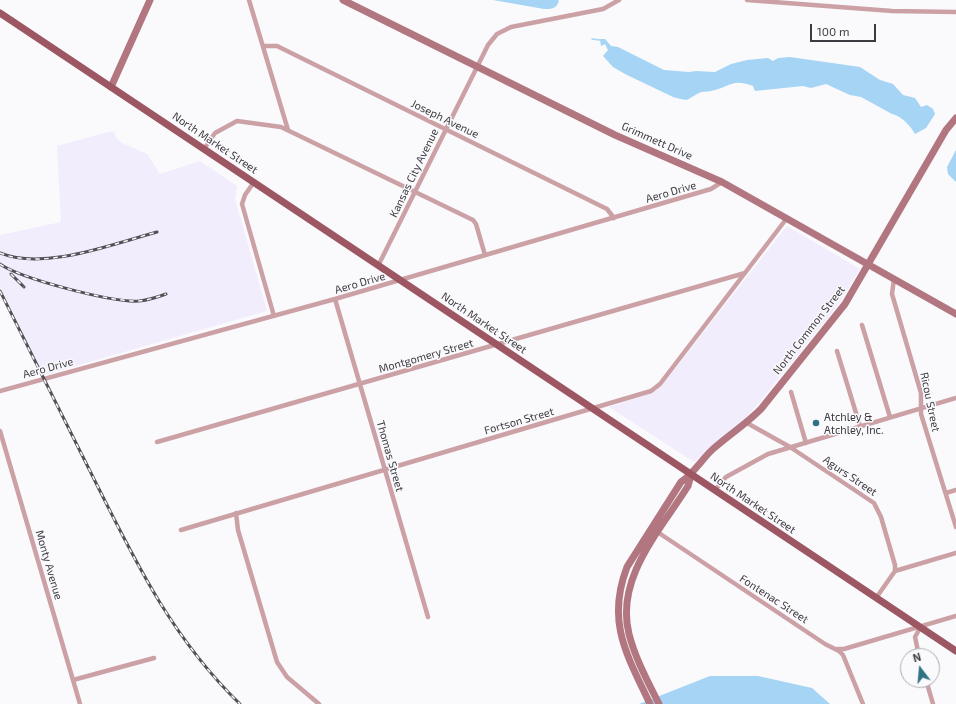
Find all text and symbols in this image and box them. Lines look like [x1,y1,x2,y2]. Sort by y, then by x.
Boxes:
scale bar [812,16,878,42]
text: 100 m [817,24,849,38]
street label: Joseph Avenue [409,97,481,141]
street label: North Market Street [170,110,260,176]
street label: Grimmett Drive [620,119,694,163]
street label: Kansas City Avenue [387,127,441,219]
street label: Aero Drive [644,179,698,205]
street label: Aero Drive [333,270,387,296]
street label: North Common Street [770,283,848,377]
street label: North Market Street [439,290,529,356]
street label: Montgomery Street [377,336,475,376]
street label: Aero Drive [21,355,75,381]
street label: Ricou Street [917,371,943,433]
street label: Fortson Street [483,405,555,437]
place label: Atchley & Atchley, Inc. [824,410,883,436]
marker: Atchley & Atchley, Inc. [811,418,821,428]
street label: Thomas Street [374,419,406,493]
street label: Agurs Street [820,453,880,499]
street label: North Market Street [708,470,798,536]
street label: Monty Avenue [33,529,65,601]
street label: Fontenac Street [737,572,811,626]
north arrow [900,648,940,688]
text: N [911,650,922,664]

